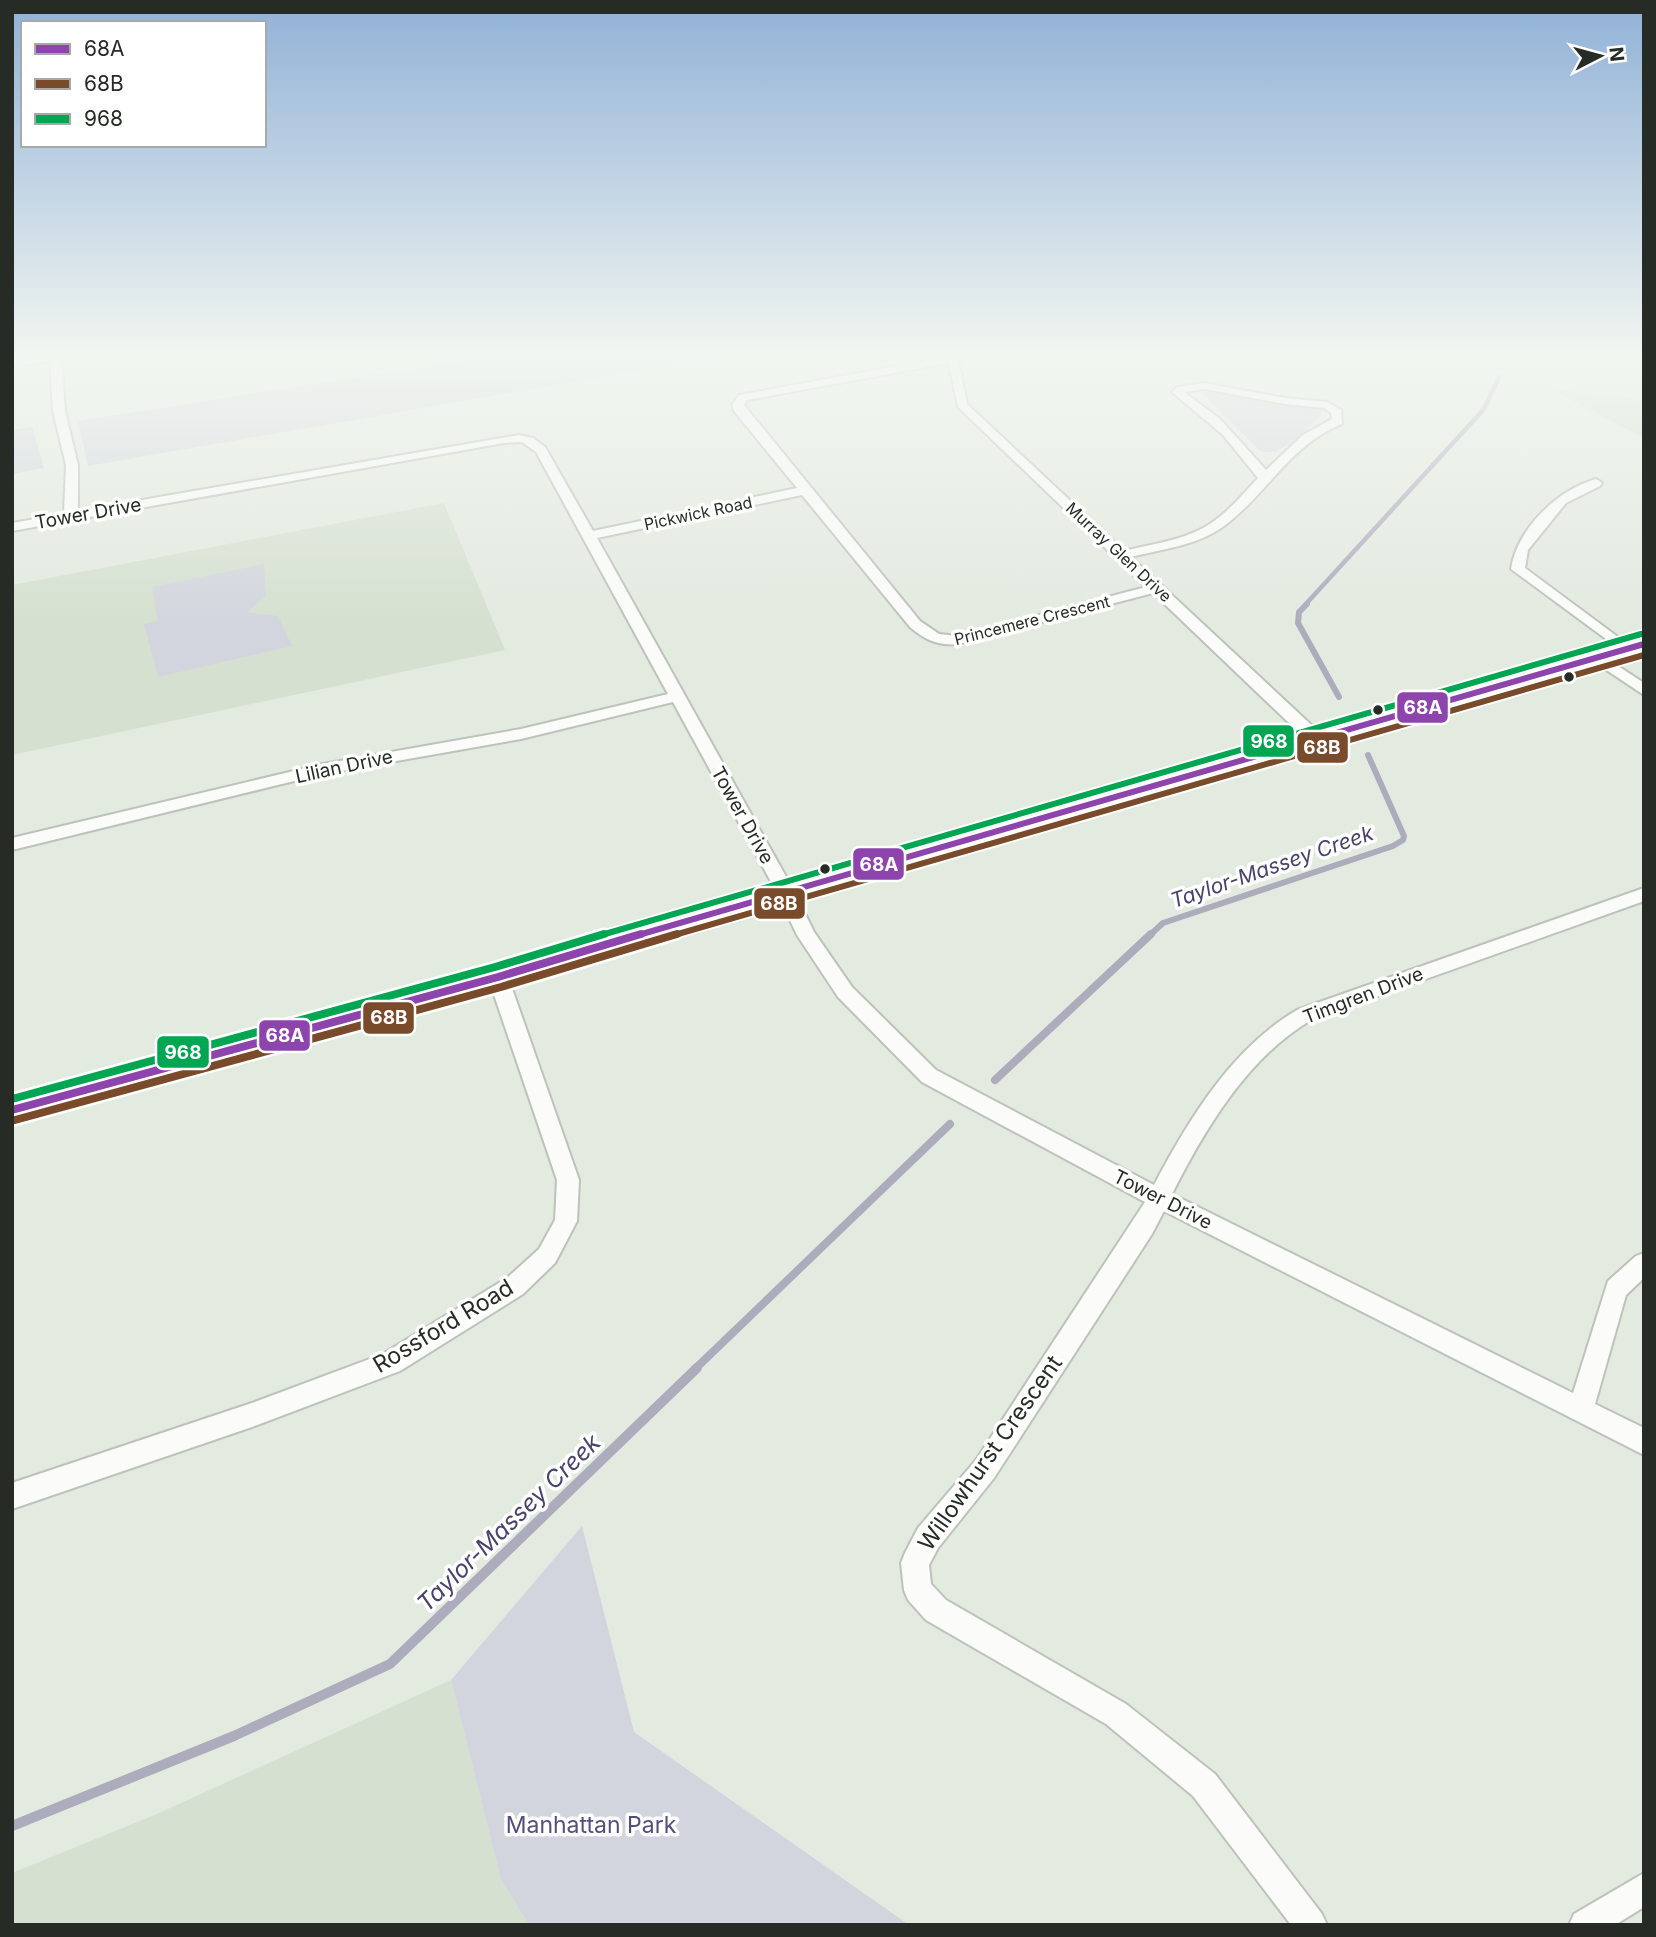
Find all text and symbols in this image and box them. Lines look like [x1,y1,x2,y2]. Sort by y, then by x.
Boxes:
legend [21,21,266,147]
north arrow [1565,21,1635,91]
text: 68A [84,36,125,61]
text: N [1604,46,1629,63]
text: 68B [84,71,124,96]
text: 968 [84,106,123,131]
street label: Pickwick Road [642,492,754,534]
street label: Tower Drive [33,493,143,534]
street label: Murray Glen Drive [1062,498,1176,606]
street label: Princemere Crescent [952,591,1112,649]
unlabelled marker [1562,670,1576,684]
line badge: 68A [1396,691,1449,724]
text: 68A [1404,696,1442,719]
unlabelled marker [1371,703,1385,717]
line badge: 968 [1242,724,1295,758]
text: 968 [1250,730,1288,753]
line badge: 68B [1296,731,1349,764]
text: 68B [1303,736,1341,759]
street label: Lilian Drive [293,745,395,788]
street label: Tower Drive [706,763,779,868]
water label: Taylor-Massey Creek [1167,820,1377,913]
line badge: 68A [852,847,905,881]
text: 68A [860,853,898,876]
unlabelled marker [818,862,832,876]
line badge: 68B [753,887,806,920]
text: 68B [760,892,798,915]
street label: Timgren Drive [1300,962,1426,1029]
line badge: 68B [362,1001,415,1035]
text: 68B [370,1006,408,1029]
line badge: 68A [258,1019,311,1052]
text: 68A [266,1024,304,1047]
line badge: 968 [156,1035,210,1069]
text: 968 [164,1041,202,1064]
street label: Tower Drive [1110,1165,1216,1234]
street label: Rossford Road [368,1273,518,1379]
street label: Willowhurst Crescent [912,1350,1068,1556]
water label: Taylor-Massey Creek [411,1427,607,1618]
park label: Manhattan Park [506,1811,677,1839]

